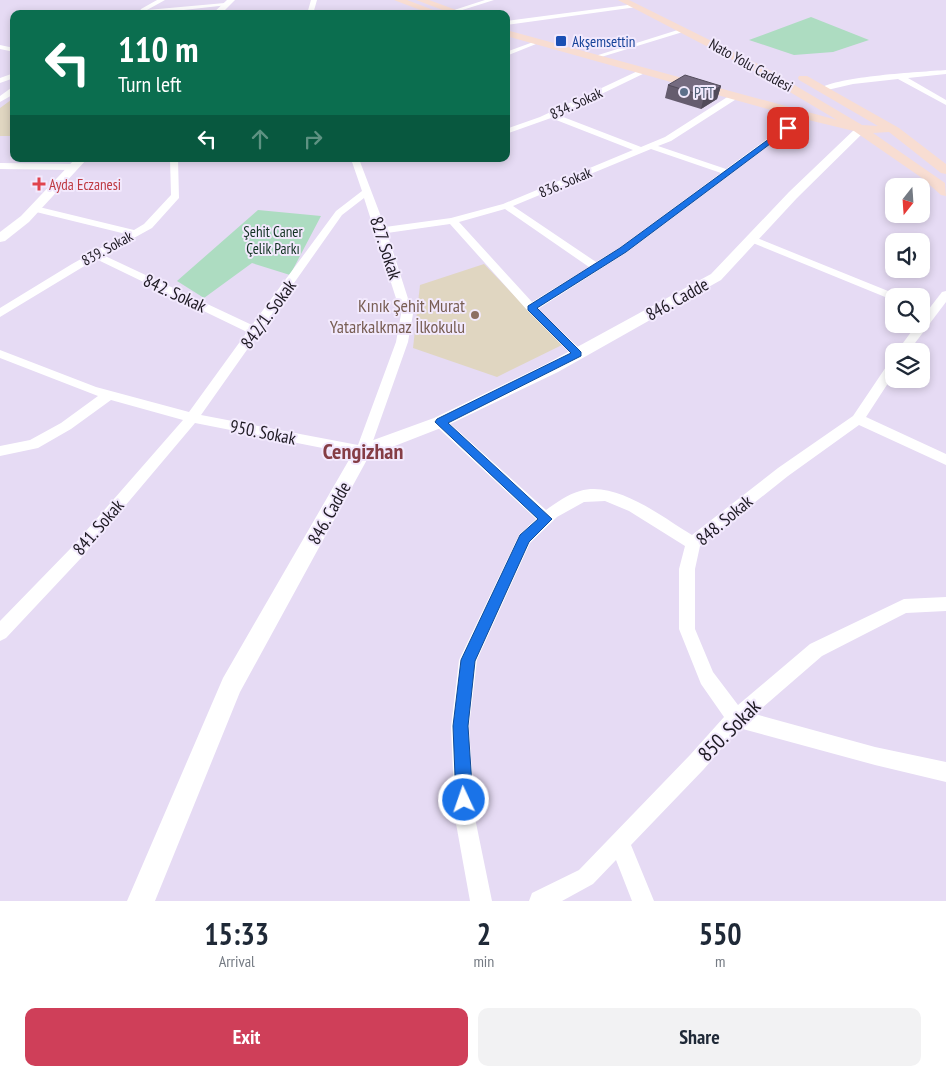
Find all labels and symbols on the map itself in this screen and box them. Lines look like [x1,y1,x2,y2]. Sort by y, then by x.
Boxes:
place label: Akşemsettin [572,32,635,51]
marker: Akşemsettin [554,34,568,48]
street label: Nato Yolu Caddesi [706,34,796,96]
street label: 834. Sokak [547,83,605,123]
place label: PTT [694,83,715,102]
marker: PTT [678,86,690,98]
pin [767,107,809,149]
street label: 836. Sokak [536,162,594,202]
place label: Ayda Eczanesi [49,175,121,194]
marker: Ayda Eczanesi [33,178,45,190]
north arrow [885,178,930,222]
street label: 827. Sokak [365,213,407,283]
park label: Şehit Caner Çelik Parkı [243,222,304,258]
street label: 839. Sokak [78,226,136,270]
street label: 842. Sokak [140,268,210,318]
street label: 846. Cadde [642,272,712,326]
street label: 842/1. Sokak [235,275,301,353]
place label: Kınık Şehit Murat Yatarkalkmaz İlkokulu [330,294,465,338]
marker: Kınık Şehit Murat Yatarkalkmaz İlkokulu [469,309,481,321]
street label: 950. Sokak [228,414,298,450]
district label: Cengizhan [323,437,403,465]
street label: 846. Cadde [302,478,356,548]
street label: 848. Sokak [691,490,757,550]
street label: 841. Sokak [67,494,129,560]
street label: 850. Sokak [692,693,766,767]
position arrow [437,773,489,825]

